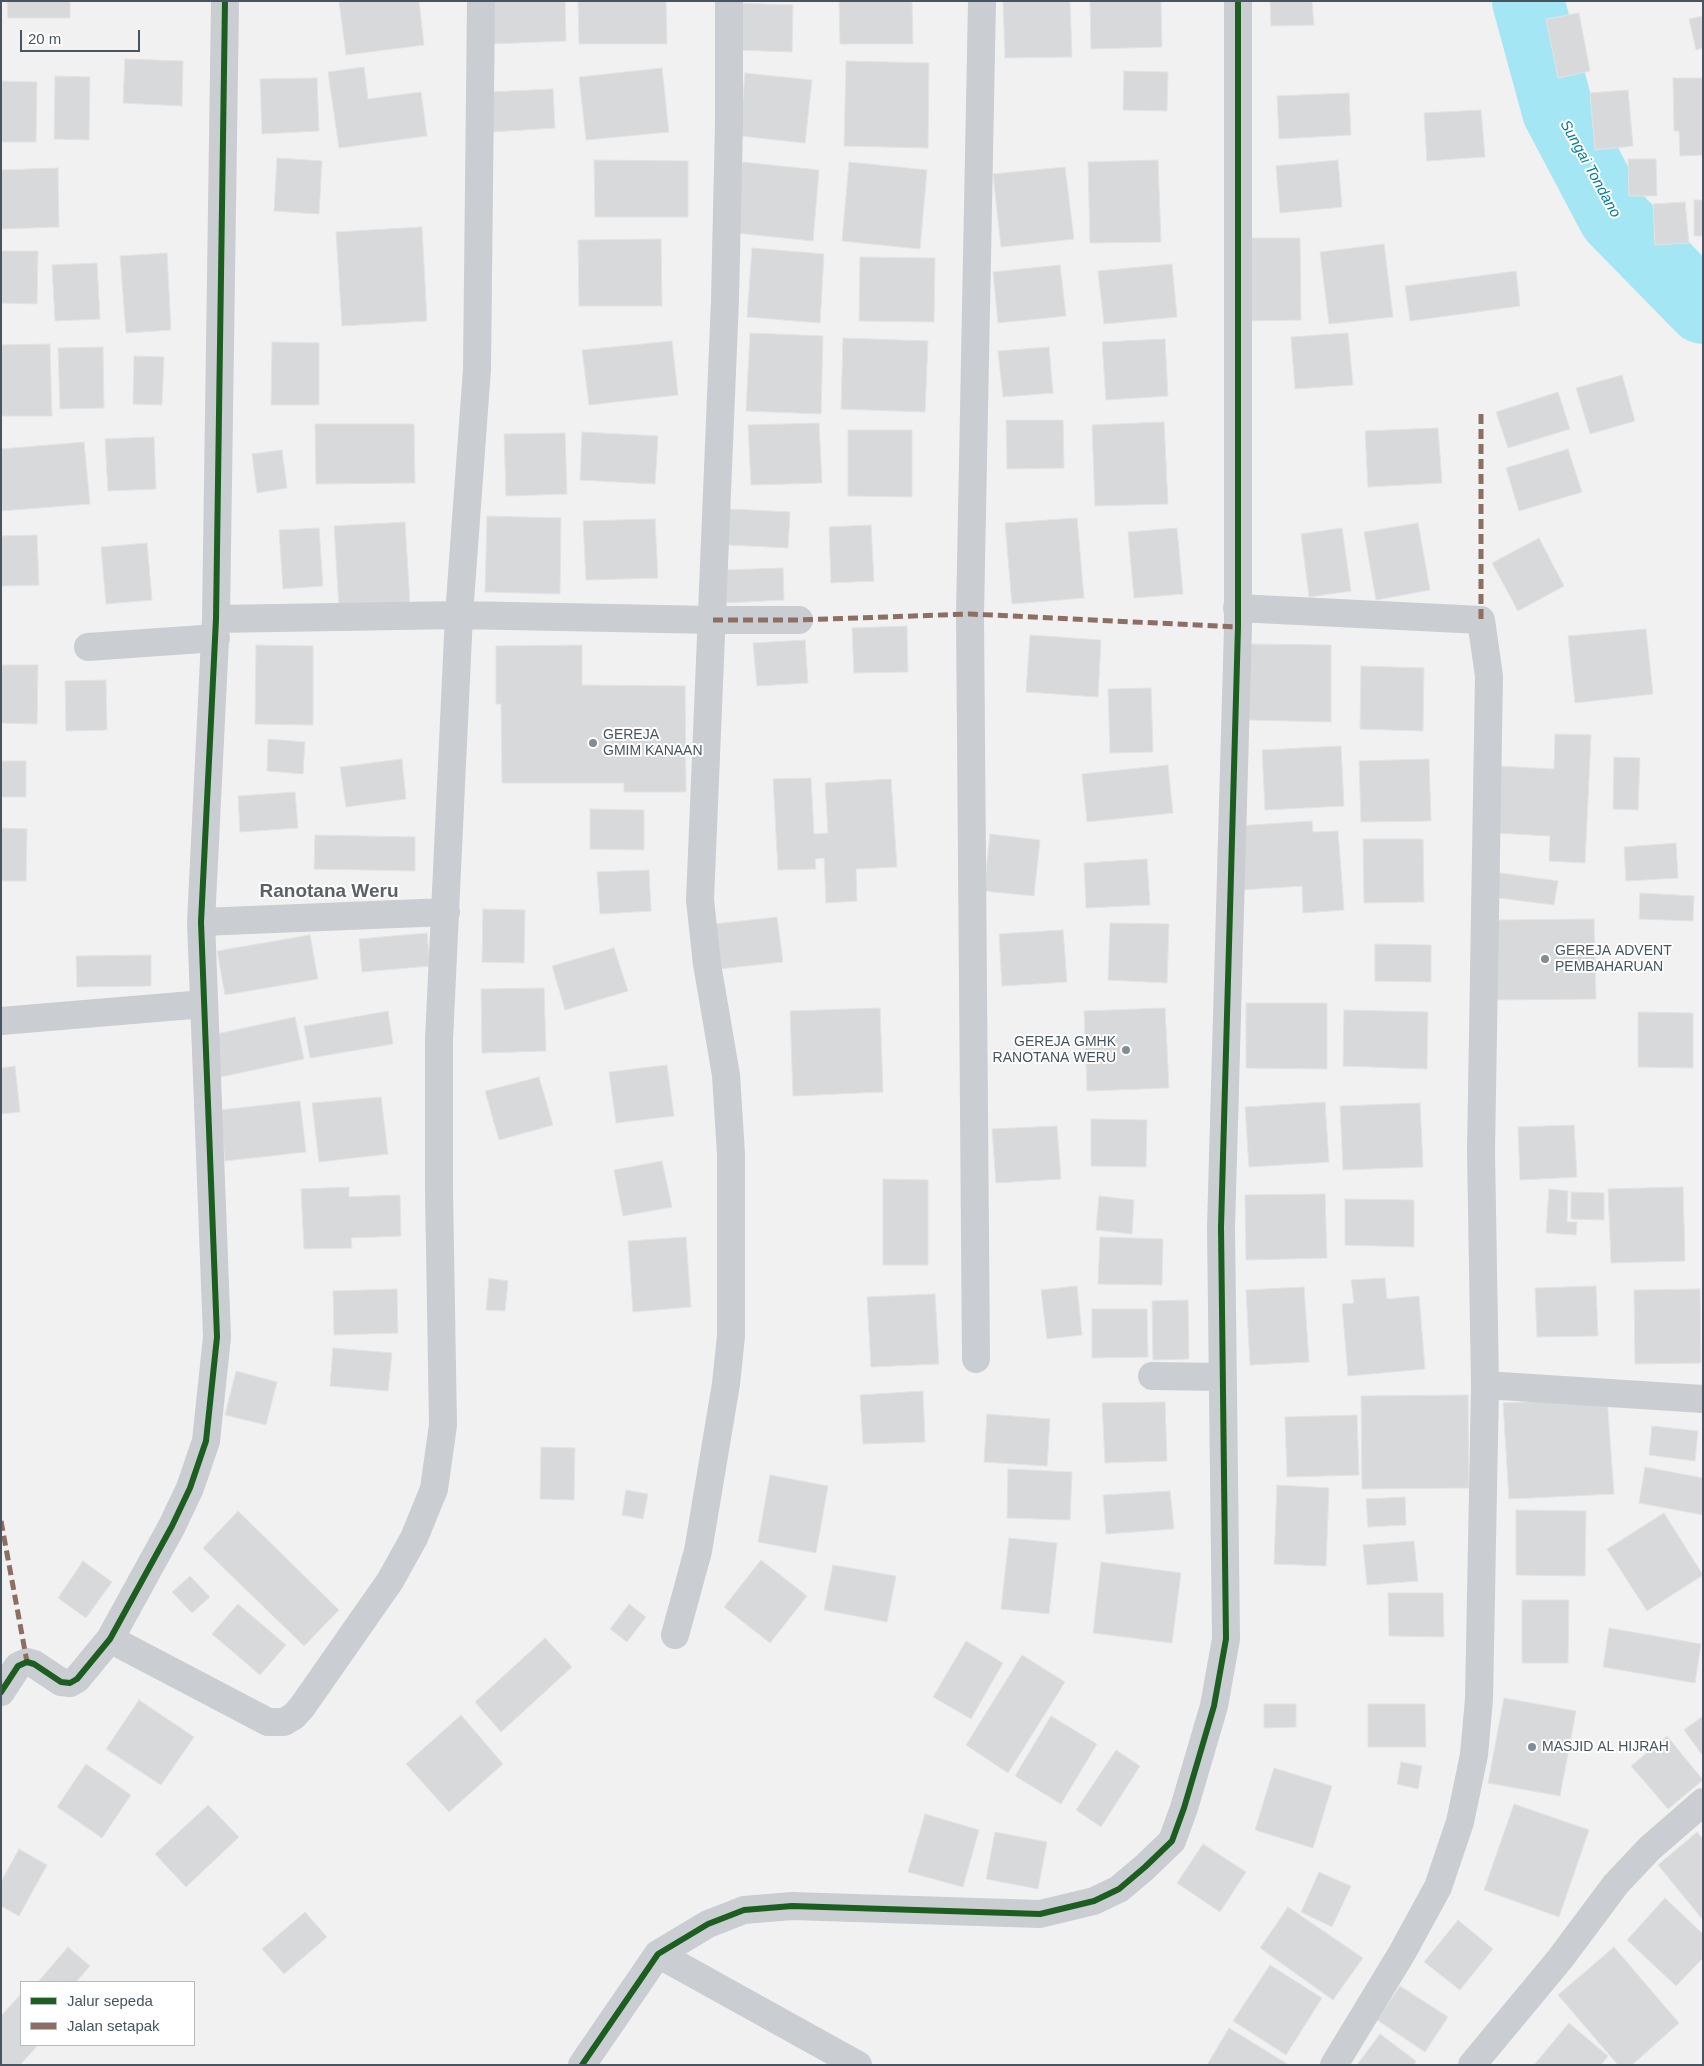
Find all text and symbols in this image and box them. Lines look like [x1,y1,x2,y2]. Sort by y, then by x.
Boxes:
scale bar [22,20,142,52]
text: 20 m [28,30,61,47]
water label: Sungai Tondano [1556,117,1624,221]
place label: GEREJA GMIM KANAAN [603,727,703,760]
marker: GEREJA GMIM KANAAN [587,737,599,749]
district label: Ranotana Weru [259,881,399,903]
place label: GEREJA ADVENT PEMBAHARUAN [1555,943,1672,976]
marker: GEREJA ADVENT PEMBAHARUAN [1539,953,1551,965]
place label: GEREJA GMHK RANOTANA WERU [993,1034,1116,1066]
marker: GEREJA GMHK RANOTANA WERU [1120,1044,1132,1056]
place label: MASJID AL HIJRAH [1542,1739,1669,1755]
marker: MASJID AL HIJRAH [1526,1741,1538,1753]
legend [20,1981,195,2046]
text: Jalur sepeda [67,1992,153,2009]
text: Jalan setapak [67,2017,160,2034]

